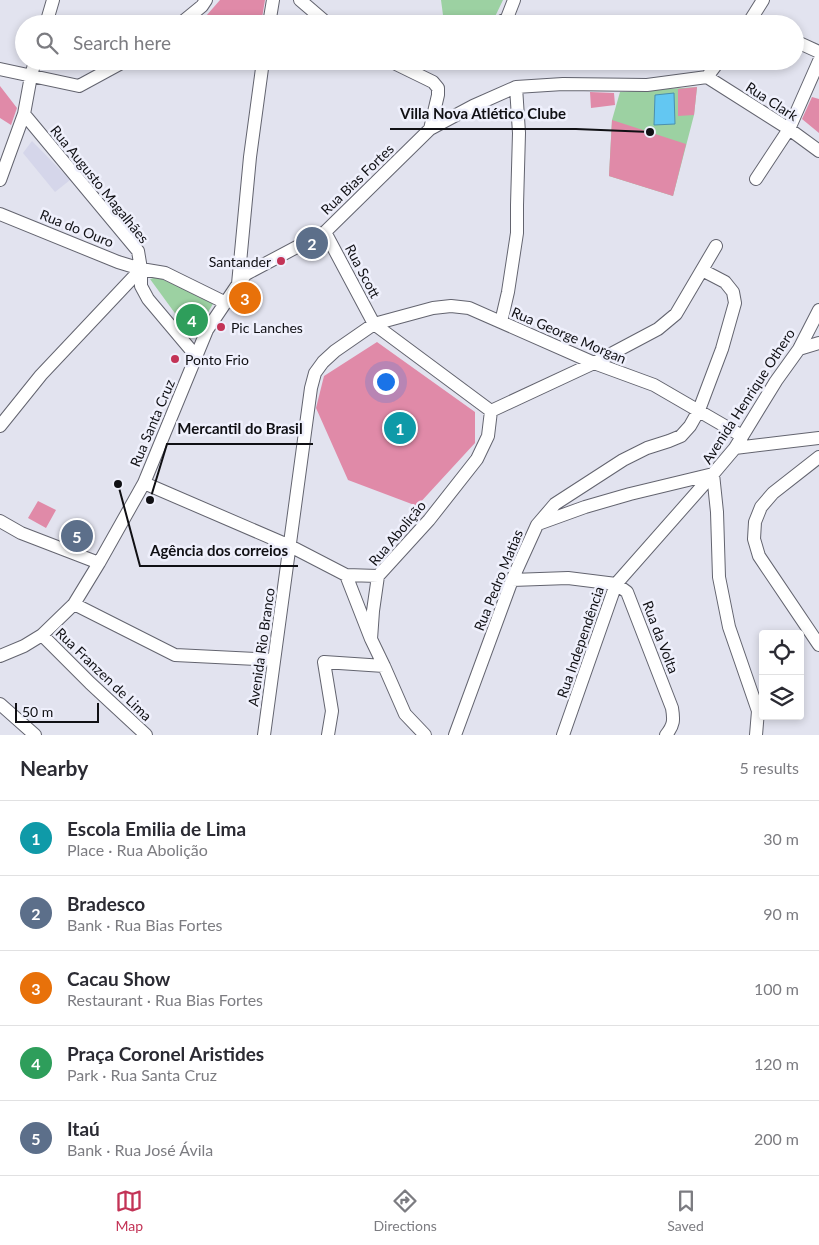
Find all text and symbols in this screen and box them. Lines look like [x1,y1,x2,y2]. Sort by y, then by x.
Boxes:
search box [15,15,804,70]
icon: search [33,29,61,57]
text: Search here [73,31,171,54]
street label: Rua Clark [743,78,802,125]
callout: Villa Nova Atlético Clube [390,99,576,129]
text: Villa Nova Atlético Clube [399,104,566,122]
street label: Rua Augusto Magalhães [47,122,153,246]
street label: Rua Bias Fortes [317,140,397,218]
street label: Rua do Ouro [38,206,116,250]
pin: 2 [296,224,328,262]
street label: Rua Scott [342,241,384,301]
place label: Santander [209,253,271,270]
marker: Santander [275,255,287,267]
pin: 3 [229,279,261,317]
pin: 4 [176,301,208,339]
street label: Rua George Morgan [509,303,629,367]
place label: Pic Lanches [231,319,303,336]
marker: Pic Lanches [215,321,227,333]
street label: Avenida Henrique Othero [698,325,798,467]
place label: Ponto Frio [185,351,249,368]
marker: Ponto Frio [169,353,181,365]
your location [373,369,399,395]
street label: Rua Santa Cruz [126,377,178,469]
pin: 1 [384,409,416,447]
callout: Mercantil do Brasil [167,414,313,444]
text: Mercantil do Brasil [177,419,303,437]
street label: Rua Abolição [365,497,429,569]
pin: 5 [61,517,93,555]
street label: Rua Pedro Matias [470,527,526,633]
callout: Agência dos correios [140,536,298,566]
text: Agência dos correios [149,541,288,559]
street label: Rua Independência [553,584,607,700]
street label: Avenida Rio Branco [244,587,278,707]
street label: Rua da Volta [639,598,683,676]
street label: Rua Franzen de Lima [53,624,156,724]
map controls [759,630,804,720]
button: locate [759,630,804,675]
button: layers [759,675,804,720]
scale bar [15,700,99,723]
text: 50 m [22,703,53,720]
text: Nearby [20,755,88,780]
text: 5 results [739,758,799,777]
text: Escola Emilia de Lima [67,817,246,840]
text: 1 [31,829,41,848]
text: 30 m [763,829,799,848]
text: Place · Rua Abolição [67,840,208,859]
text: Bradesco [67,892,145,915]
text: 2 [31,904,41,923]
text: 90 m [763,904,799,923]
text: Bank · Rua Bias Fortes [67,915,223,934]
text: Cacau Show [67,967,170,990]
text: 3 [31,979,41,998]
text: 100 m [754,979,799,998]
text: Restaurant · Rua Bias Fortes [67,990,263,1009]
text: Praça Coronel Aristides [67,1042,264,1065]
text: 4 [31,1054,41,1073]
text: 120 m [754,1054,799,1073]
text: Park · Rua Santa Cruz [67,1065,217,1084]
text: Itaú [67,1117,100,1140]
text: 5 [31,1129,41,1148]
text: 200 m [754,1129,799,1148]
text: Bank · Rua José Ávila [67,1140,213,1159]
tab: Map [115,1187,143,1234]
tab: Directions [374,1187,437,1234]
tab: Saved [667,1187,704,1234]

